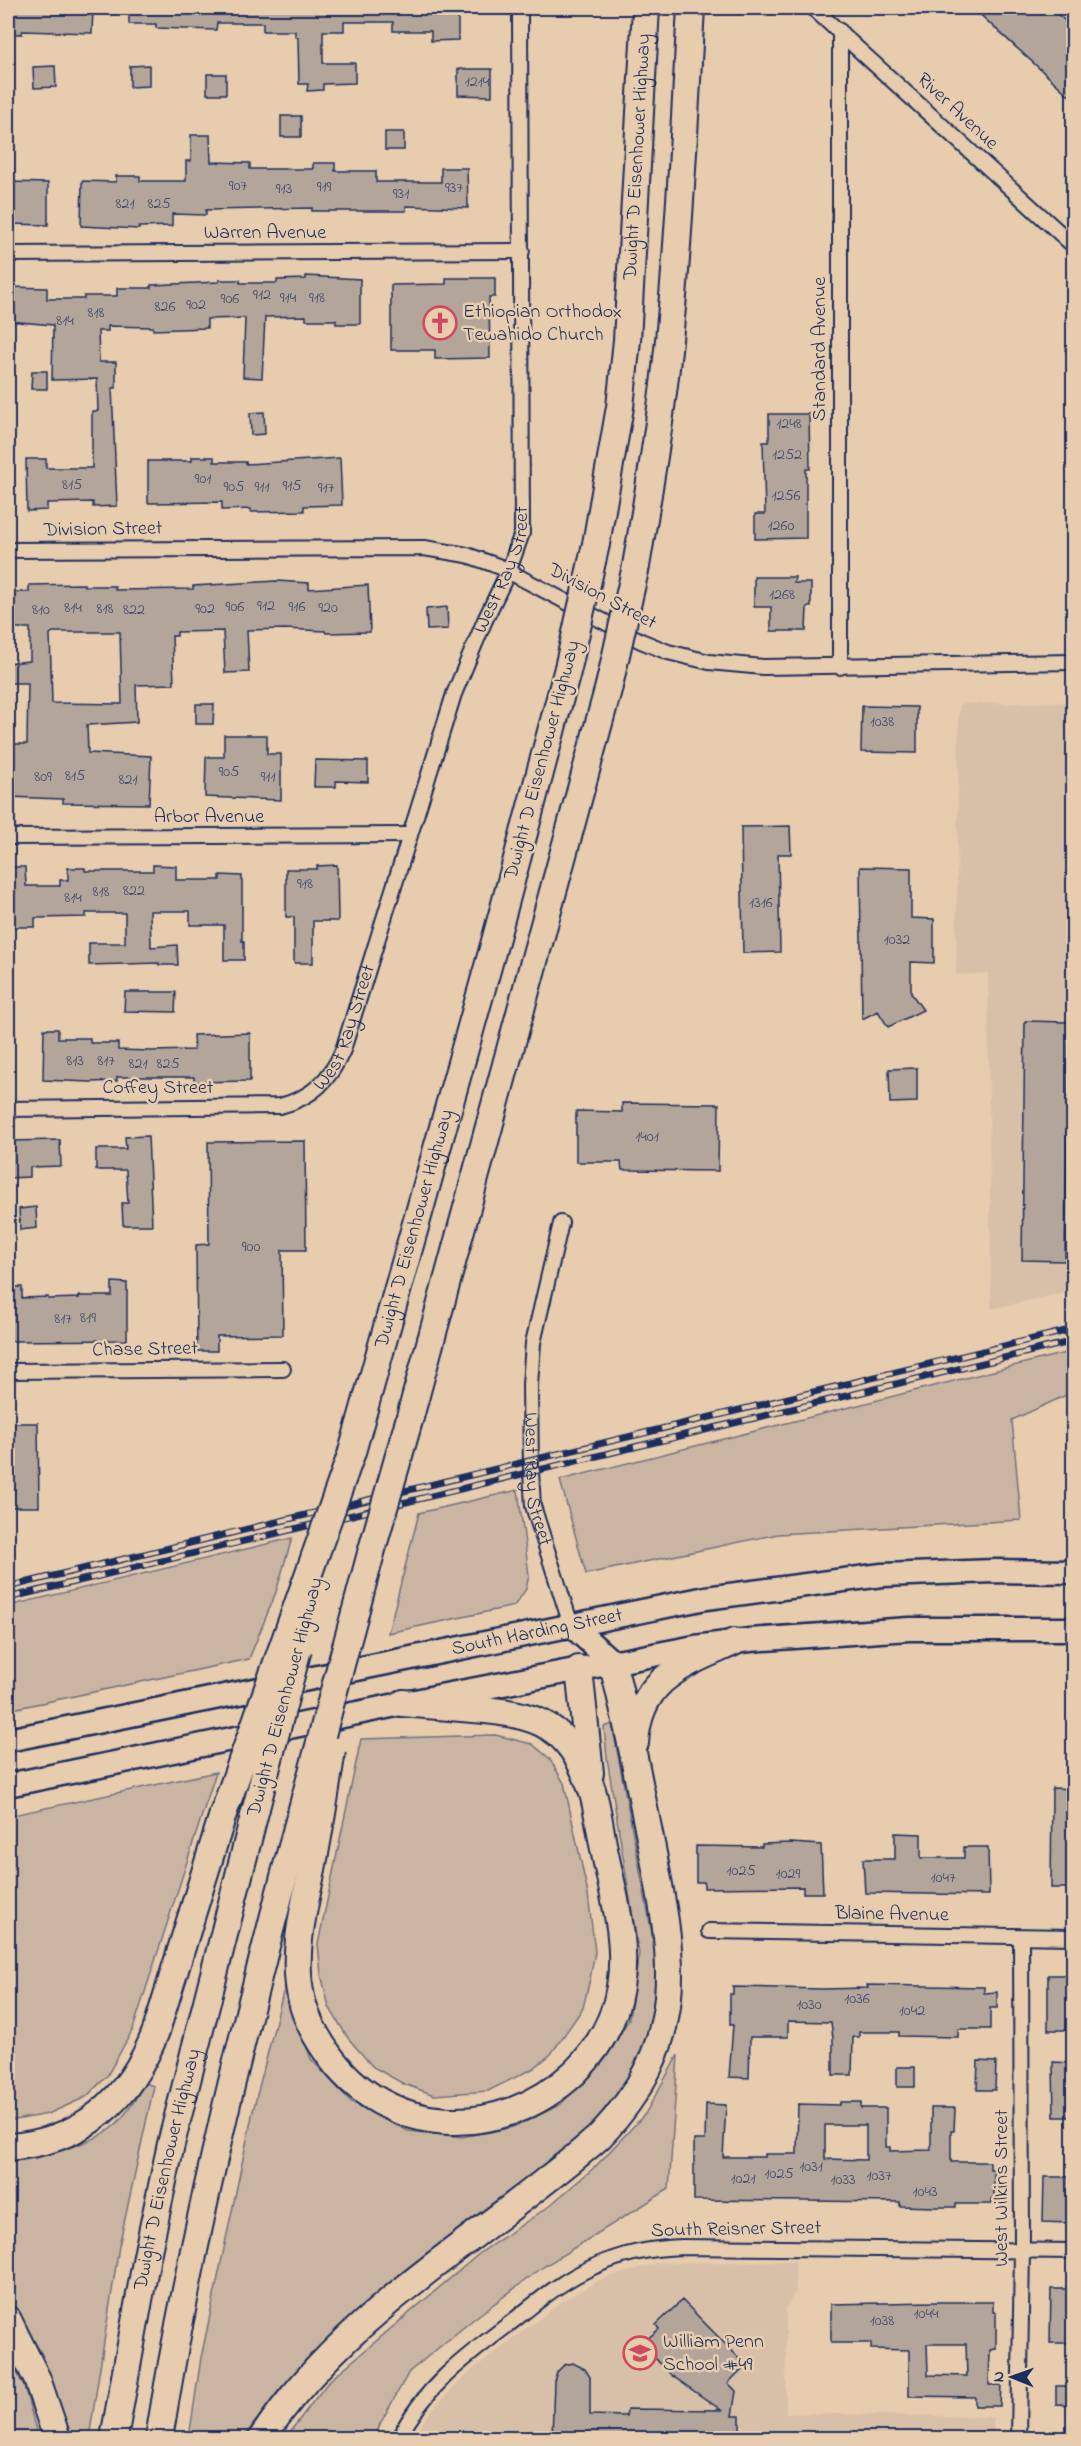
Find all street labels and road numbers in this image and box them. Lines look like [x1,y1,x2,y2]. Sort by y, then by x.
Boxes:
street label: Dwight D Eisenhower Highway [616,33,659,282]
street label: River Avenue [909,66,1005,158]
street label: Warren Avenue [204,219,326,248]
street label: Standard Avenue [806,277,835,421]
street label: West Ray Street [466,506,537,638]
street label: Division Street [42,514,163,546]
street label: Division Street [542,556,662,638]
street label: Dwight D Eisenhower Highway [497,637,590,884]
street label: Arbor Avenue [154,803,264,832]
street label: West Ray Street [307,961,383,1098]
street label: Coffey Street [102,1074,214,1103]
street label: Dwight D Eisenhower Highway [367,1106,462,1352]
street label: Chase Street [92,1335,198,1365]
street label: West Ray Street [516,1412,559,1550]
street label: Dwight D Eisenhower Highway [240,1574,333,1821]
street label: South Harding Street [449,1601,625,1664]
street label: Blaine Avenue [834,1899,949,1930]
street label: Dwight D Eisenhower Highway [126,2046,209,2293]
street label: West Wilkins Street [988,2109,1017,2267]
street label: South Reisner Street [651,2214,822,2246]

